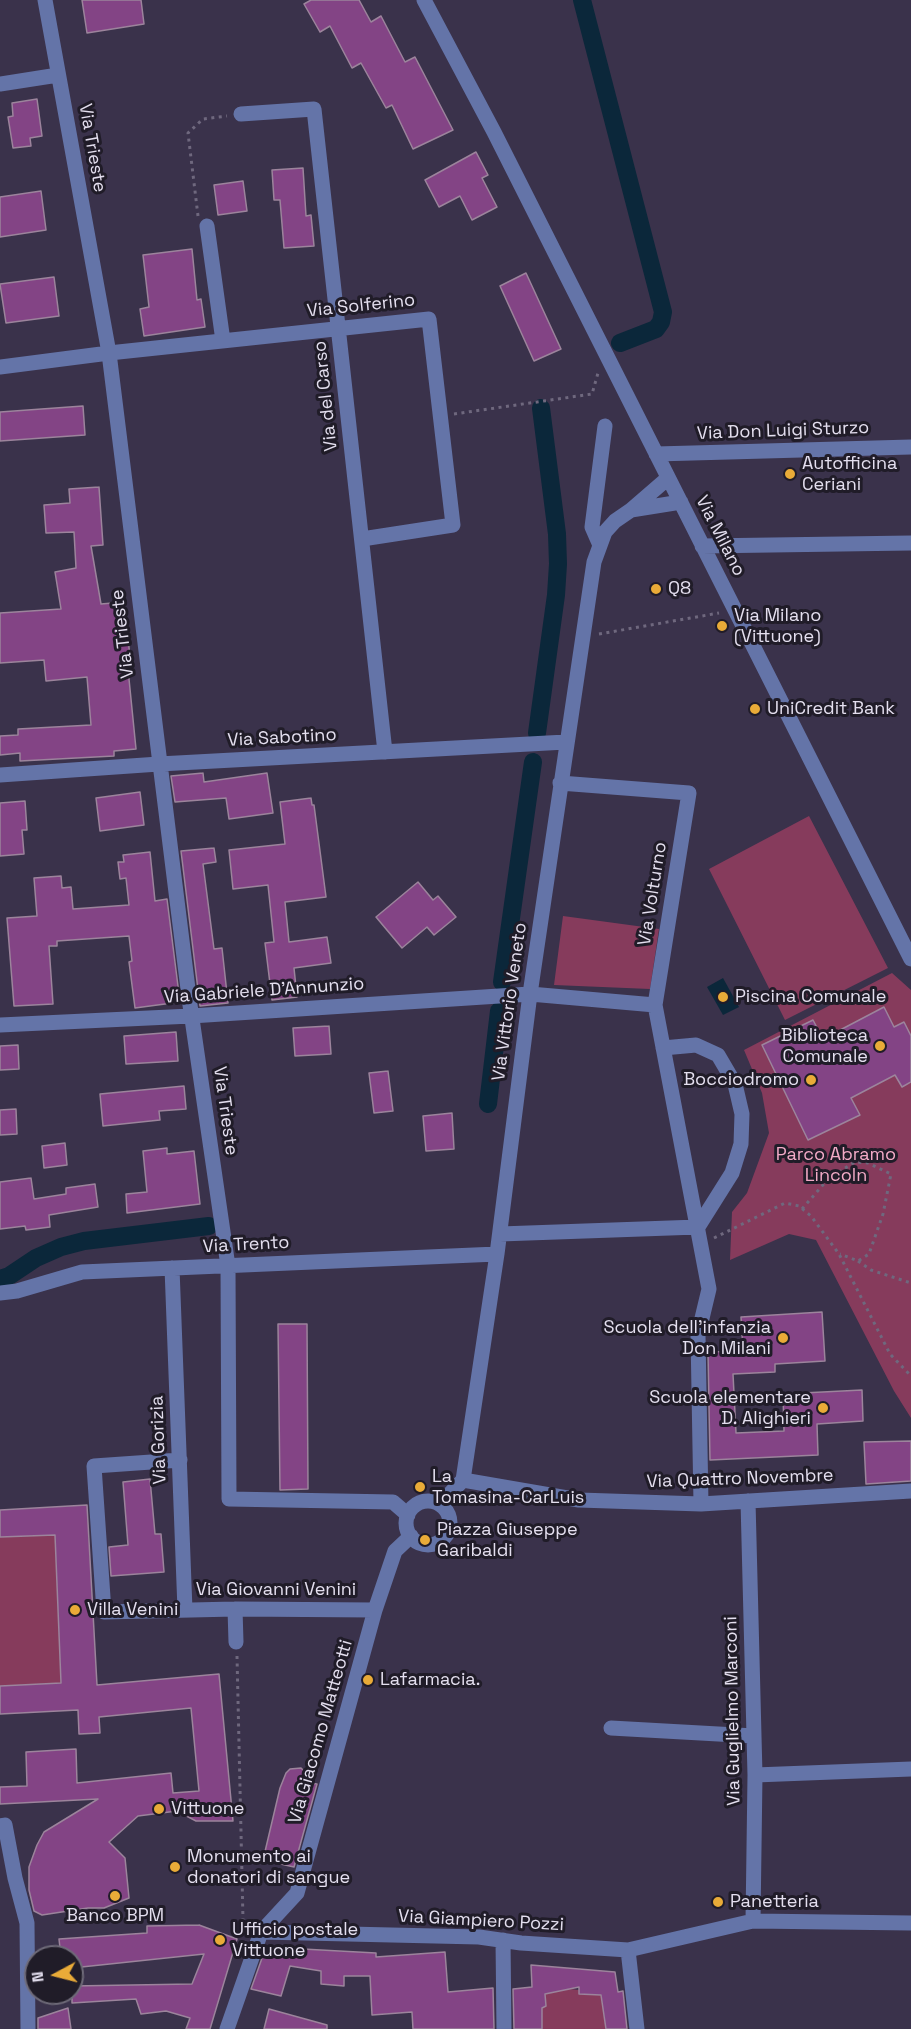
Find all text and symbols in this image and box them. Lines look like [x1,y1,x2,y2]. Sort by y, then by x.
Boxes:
street label: Via Trieste [74,102,110,194]
street label: Via Solferino [306,290,416,322]
street label: Via del Carso [309,340,343,452]
street label: Via Don Luigi Sturzo [697,417,869,445]
place label: Autofficina Ceriani [802,453,897,496]
marker: Autofficina Ceriani [783,467,797,481]
street label: Via Milano [691,492,749,580]
place label: Q8 [668,578,691,600]
marker: Q8 [649,582,663,596]
street label: Via Trieste [107,588,139,680]
place label: Via Milano (Vittuone) [734,605,821,648]
marker: Via Milano (Vittuone) [715,619,729,633]
place label: UniCredit Bank [767,698,895,720]
marker: UniCredit Bank [748,702,762,716]
street label: Via Sabotino [227,724,337,752]
street label: Via Volturno [634,841,672,947]
street label: Via Vittorio Veneto [488,921,532,1083]
street label: Via Gabriele D'Annunzio [163,973,365,1009]
place label: Piscina Comunale [735,986,886,1008]
marker: Piscina Comunale [716,990,730,1004]
place label: Biblioteca Comunale [781,1025,868,1068]
marker: Biblioteca Comunale [873,1039,887,1053]
street label: Via Trieste [208,1065,242,1157]
place label: Bocciodromo [683,1069,799,1091]
marker: Bocciodromo [804,1073,818,1087]
park label: Parco Abramo Lincoln [776,1144,896,1186]
street label: Via Trento [202,1232,290,1258]
place label: Scuola dell'infanzia Don Milani [604,1317,771,1360]
marker: Scuola dell'infanzia Don Milani [776,1331,790,1345]
place label: Scuola elementare D. Alighieri [649,1387,811,1430]
street label: Via Gorizia [147,1395,171,1485]
marker: Scuola elementare D. Alighieri [816,1401,830,1415]
street label: Via Quattro Novembre [646,1465,834,1493]
place label: La Tomasina-CarLuis [432,1466,584,1508]
marker: La Tomasina-CarLuis [413,1480,427,1494]
place label: Piazza Giuseppe Garibaldi [437,1519,578,1562]
marker: Piazza Giuseppe Garibaldi [418,1533,432,1547]
street label: Via Giovanni Venini [196,1579,356,1601]
place label: Villa Venini [87,1599,178,1621]
marker: Villa Venini [68,1603,82,1617]
street label: Via Guglielmo Marconi [721,1616,745,1806]
street label: Via Giacomo Matteotti [284,1638,358,1826]
place label: Lafarmacia. [380,1669,480,1691]
marker: Lafarmacia. [361,1673,375,1687]
place label: Vittuone [171,1798,244,1820]
marker: Vittuone [152,1802,166,1816]
place label: Monumento ai donatori di sangue [187,1846,350,1888]
marker: Monumento ai donatori di sangue [168,1860,182,1874]
marker: Banco BPM [108,1889,122,1903]
place label: Panetteria [730,1891,819,1913]
marker: Panetteria [711,1895,725,1909]
place label: Banco BPM [66,1905,164,1927]
street label: Via Giampiero Pozzi [398,1906,564,1936]
place label: Ufficio postale Vittuone [232,1919,358,1962]
marker: Ufficio postale Vittuone [213,1933,227,1947]
north arrow [24,1945,84,2005]
text: N [27,1970,49,1984]

